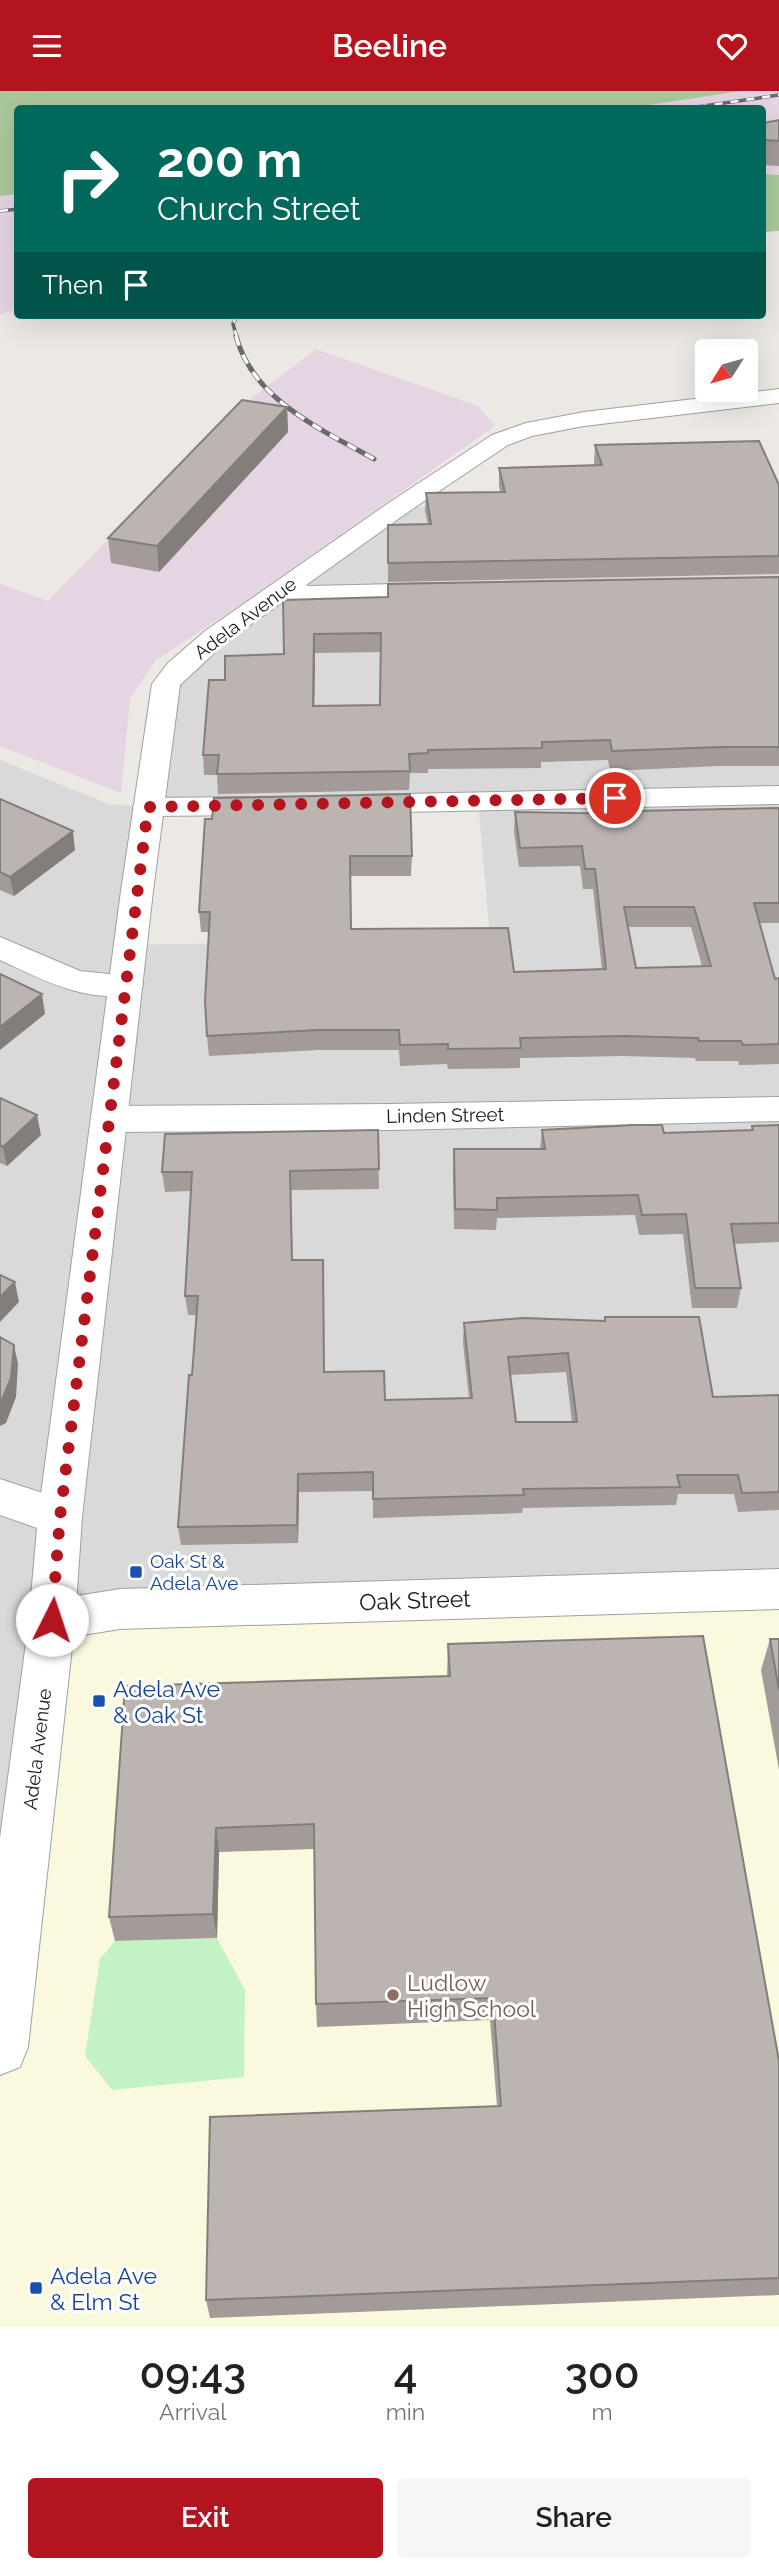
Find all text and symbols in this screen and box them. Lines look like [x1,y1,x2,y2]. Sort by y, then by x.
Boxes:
icon: menu [28,27,66,65]
text: Beeline [332,27,447,64]
icon: heart [713,27,751,65]
text: 200 m [157,131,302,188]
icon: right [42,133,133,224]
text: Church Street [157,190,360,227]
icon: arrive [117,266,155,304]
text: Then [42,270,103,300]
north arrow [695,339,758,403]
map controls [695,339,758,402]
street label: Adela Avenue [190,573,300,663]
pin [585,768,645,828]
icon: arrive [596,779,634,817]
street label: Linden Street [386,1103,505,1127]
place label: Oak St & Adela Ave [150,1550,238,1594]
marker: Oak St & Adela Ave [128,1564,144,1580]
position arrow [15,1583,89,1657]
street label: Oak Street [359,1585,472,1615]
place label: Adela Ave & Oak St [113,1675,220,1728]
street label: Adela Avenue [19,1687,55,1811]
marker: Adela Ave & Oak St [91,1693,107,1709]
place label: Ludlow High School [407,1969,537,2022]
marker: Ludlow High School [385,1987,401,2003]
place label: Adela Ave & Elm St [50,2262,157,2315]
marker: Adela Ave & Elm St [28,2280,44,2296]
text: 09:43 [140,2349,246,2398]
text: 4 [394,2349,417,2398]
text: 300 [565,2349,639,2398]
text: Arrival [159,2398,227,2425]
text: min [386,2398,425,2425]
text: m [592,2398,613,2425]
button: Exit [28,2478,383,2558]
button: Share [397,2478,751,2558]

